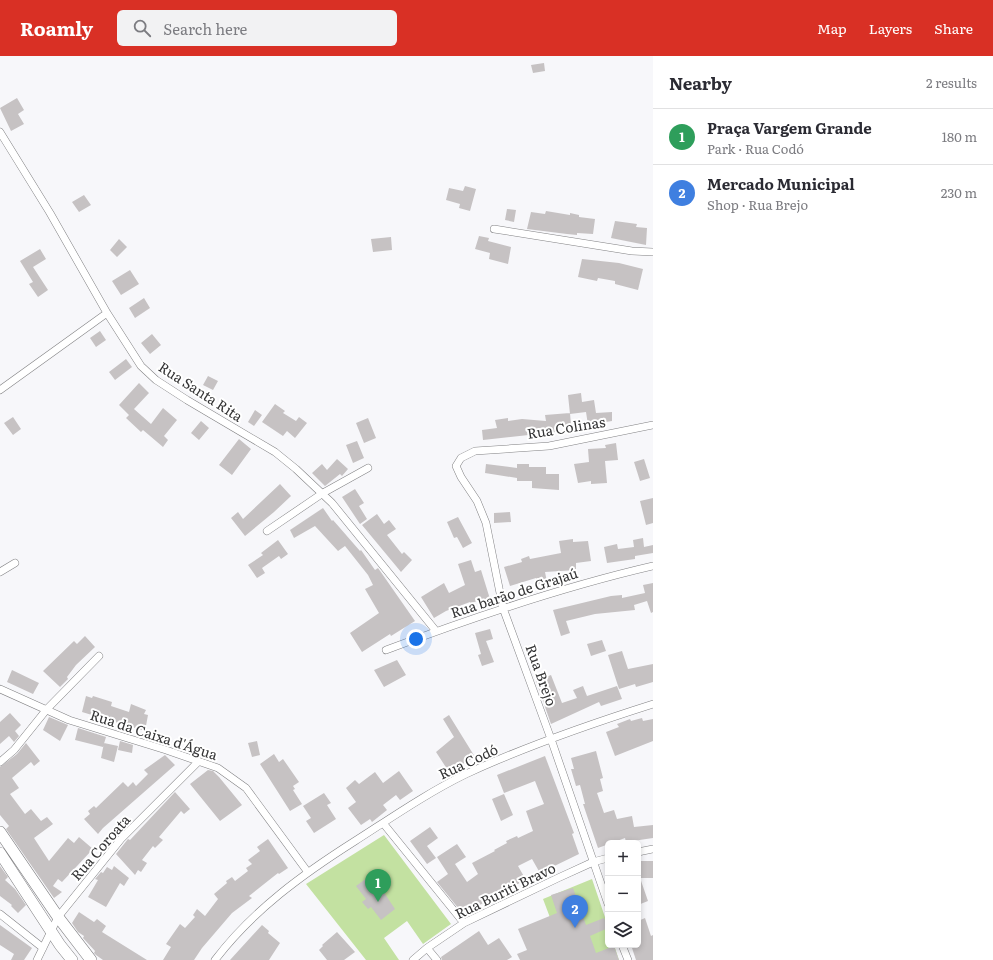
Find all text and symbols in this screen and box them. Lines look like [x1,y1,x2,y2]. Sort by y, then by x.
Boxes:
search box [117,10,397,46]
text: Roamly [20,14,93,42]
icon: search [131,17,153,39]
text: Search here [163,17,247,40]
text: Map [817,18,847,38]
text: Layers [869,18,912,38]
text: Share [934,18,973,38]
text: Nearby [669,70,732,95]
text: 2 results [926,73,977,92]
text: Praça Vargem Grande [707,116,872,139]
text: 1 [679,127,685,146]
text: 180 m [942,127,977,146]
text: Park · Rua Codó [707,139,804,158]
text: Mercado Municipal [707,172,855,195]
text: 2 [679,183,685,202]
text: 230 m [941,183,977,202]
text: Shop · Rua Brejo [707,195,808,214]
street label: Rua Santa Rita [155,356,247,426]
street label: Rua Colinas [525,411,607,443]
street label: Rua barão de Grajaú [448,562,580,622]
your location [406,629,426,649]
street label: Rua Brejo [522,641,562,709]
street label: Rua da Caixa d'Água [88,704,221,764]
street label: Rua Codó [435,739,501,783]
street label: Rua Coroata [66,809,135,884]
map controls [605,840,641,948]
button: + [605,840,641,876]
street label: Rua Buriti Bravo [451,857,559,923]
pin: 1 [365,869,391,902]
button: − [605,876,641,912]
pin: 2 [562,895,588,928]
button: layers [605,912,641,948]

